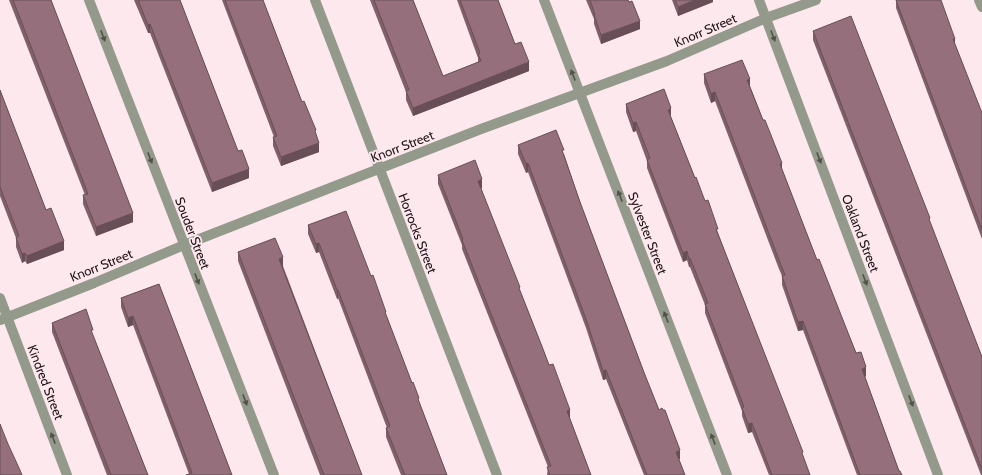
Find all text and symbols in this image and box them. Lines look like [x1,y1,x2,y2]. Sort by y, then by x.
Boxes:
street label: Knorr Street [671,9,739,50]
one-way arrow [101,31,107,43]
one-way arrow [770,31,776,43]
one-way arrow [570,68,576,80]
street label: Knorr Street [368,126,436,165]
one-way arrow [148,152,154,164]
one-way arrow [816,152,822,164]
one-way arrow [616,190,622,202]
street label: Sylvester Street [625,190,671,277]
street label: Horrocks Street [395,191,441,276]
street label: Oakland Street [839,192,883,275]
street label: Souder Street [172,195,214,272]
street label: Knorr Street [67,245,135,285]
one-way arrow [195,273,201,285]
one-way arrow [862,274,868,286]
one-way arrow [663,311,669,323]
street label: Kindred Street [24,342,68,422]
one-way arrow [242,394,248,406]
one-way arrow [908,396,914,408]
one-way arrow [49,432,55,444]
one-way arrow [709,432,715,444]

